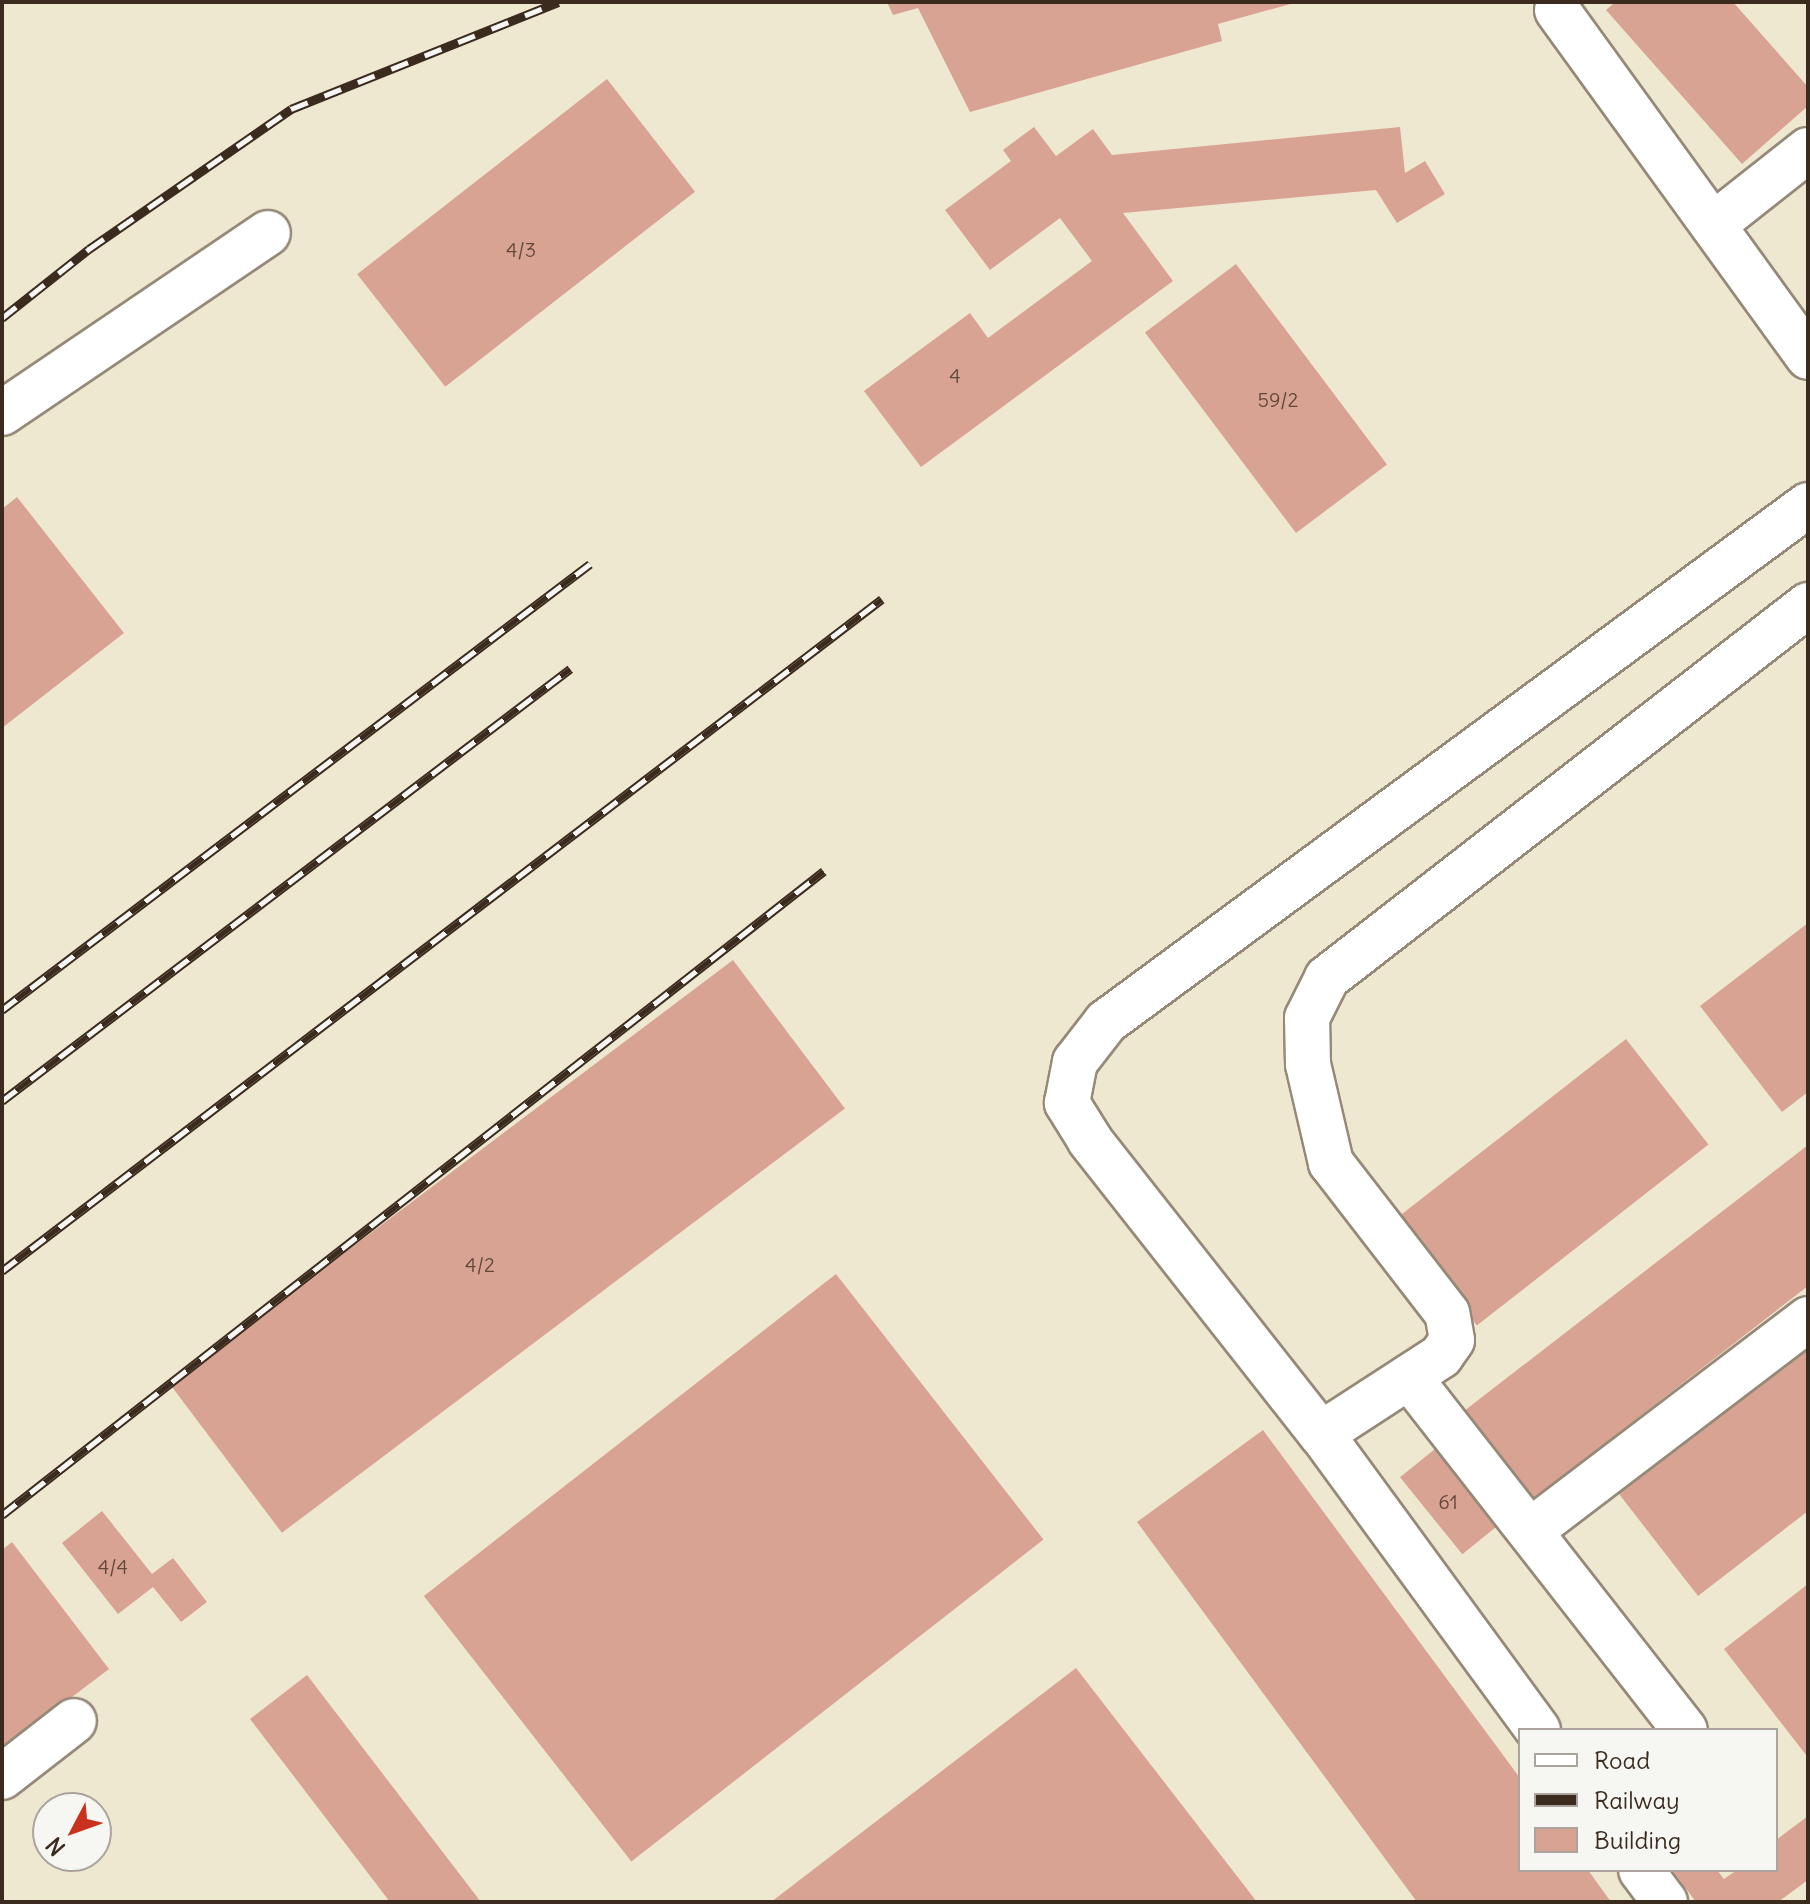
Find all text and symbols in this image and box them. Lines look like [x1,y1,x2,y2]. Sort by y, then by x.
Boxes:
house number: 4/3 [506,237,536,261]
house number: 4 [949,363,961,387]
house number: 59/2 [1258,387,1298,411]
house number: 4/2 [465,1252,495,1276]
house number: 61 [1438,1489,1458,1513]
house number: 4/4 [98,1554,128,1578]
legend [1518,1728,1778,1872]
text: Road [1594,1745,1650,1775]
text: Railway [1594,1785,1680,1815]
north arrow [32,1792,112,1872]
text: Building [1594,1825,1681,1855]
text: N [40,1832,71,1861]

